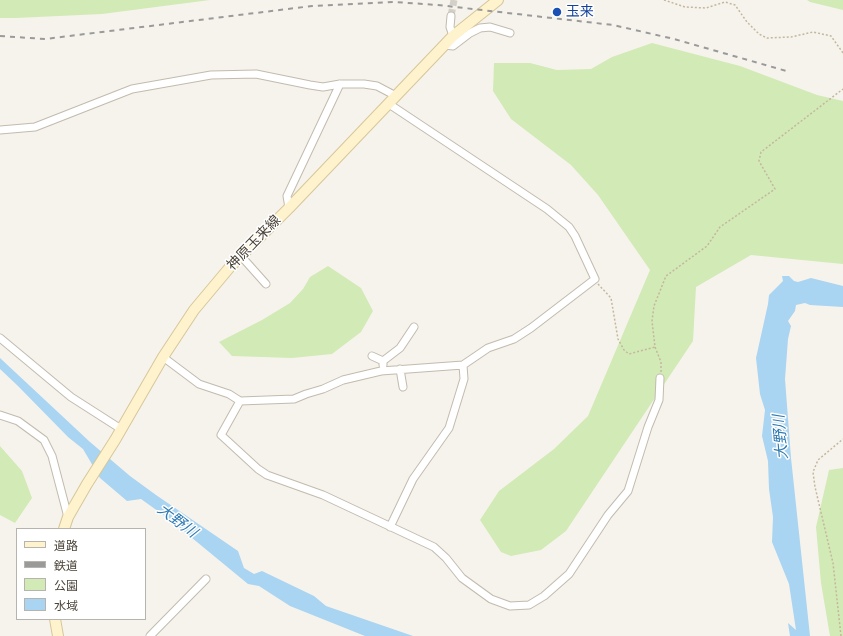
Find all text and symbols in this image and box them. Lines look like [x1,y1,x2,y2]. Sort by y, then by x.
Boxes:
place label: 玉来 [566,4,594,20]
marker: 玉来 [551,6,563,18]
street label: 神原玉来線 [224,212,284,274]
water label: 大野川 [770,414,792,460]
water label: 大野川 [154,500,200,542]
legend [16,528,146,620]
text: 道路 [54,539,78,553]
text: 鉄道 [54,559,78,573]
text: 公園 [54,579,78,593]
text: 水域 [54,599,78,613]

